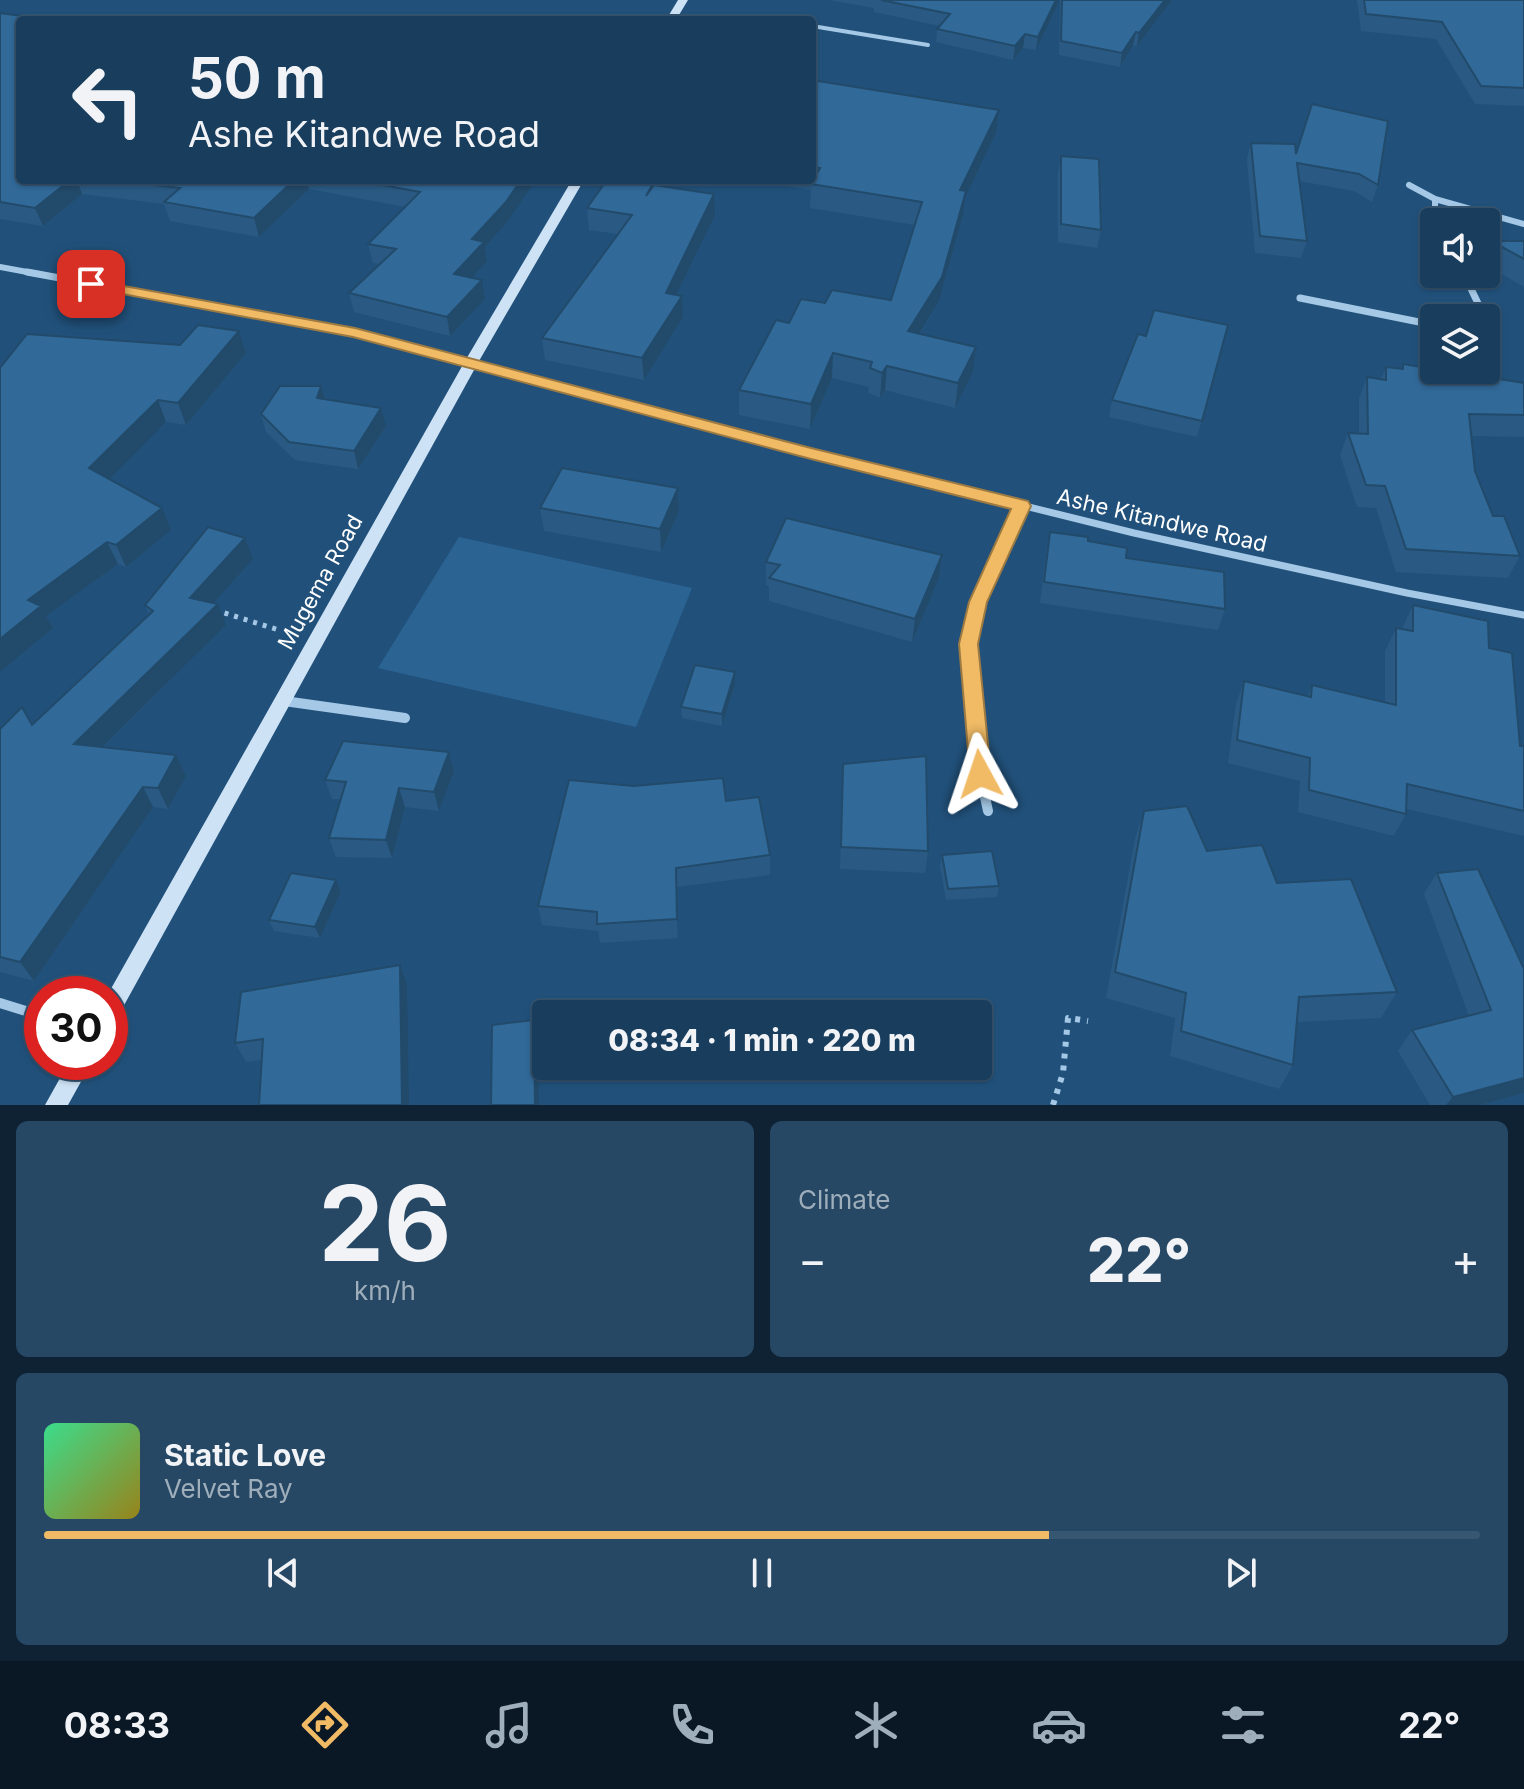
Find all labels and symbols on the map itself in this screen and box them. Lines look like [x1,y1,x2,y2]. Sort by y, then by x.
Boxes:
pin [57,250,125,318]
street label: Ashe Kitandwe Road [1054,483,1270,557]
street label: Mugema Road [272,510,368,654]
position arrow [938,732,1022,816]
speed limit sign: 30 [24,976,128,1080]

